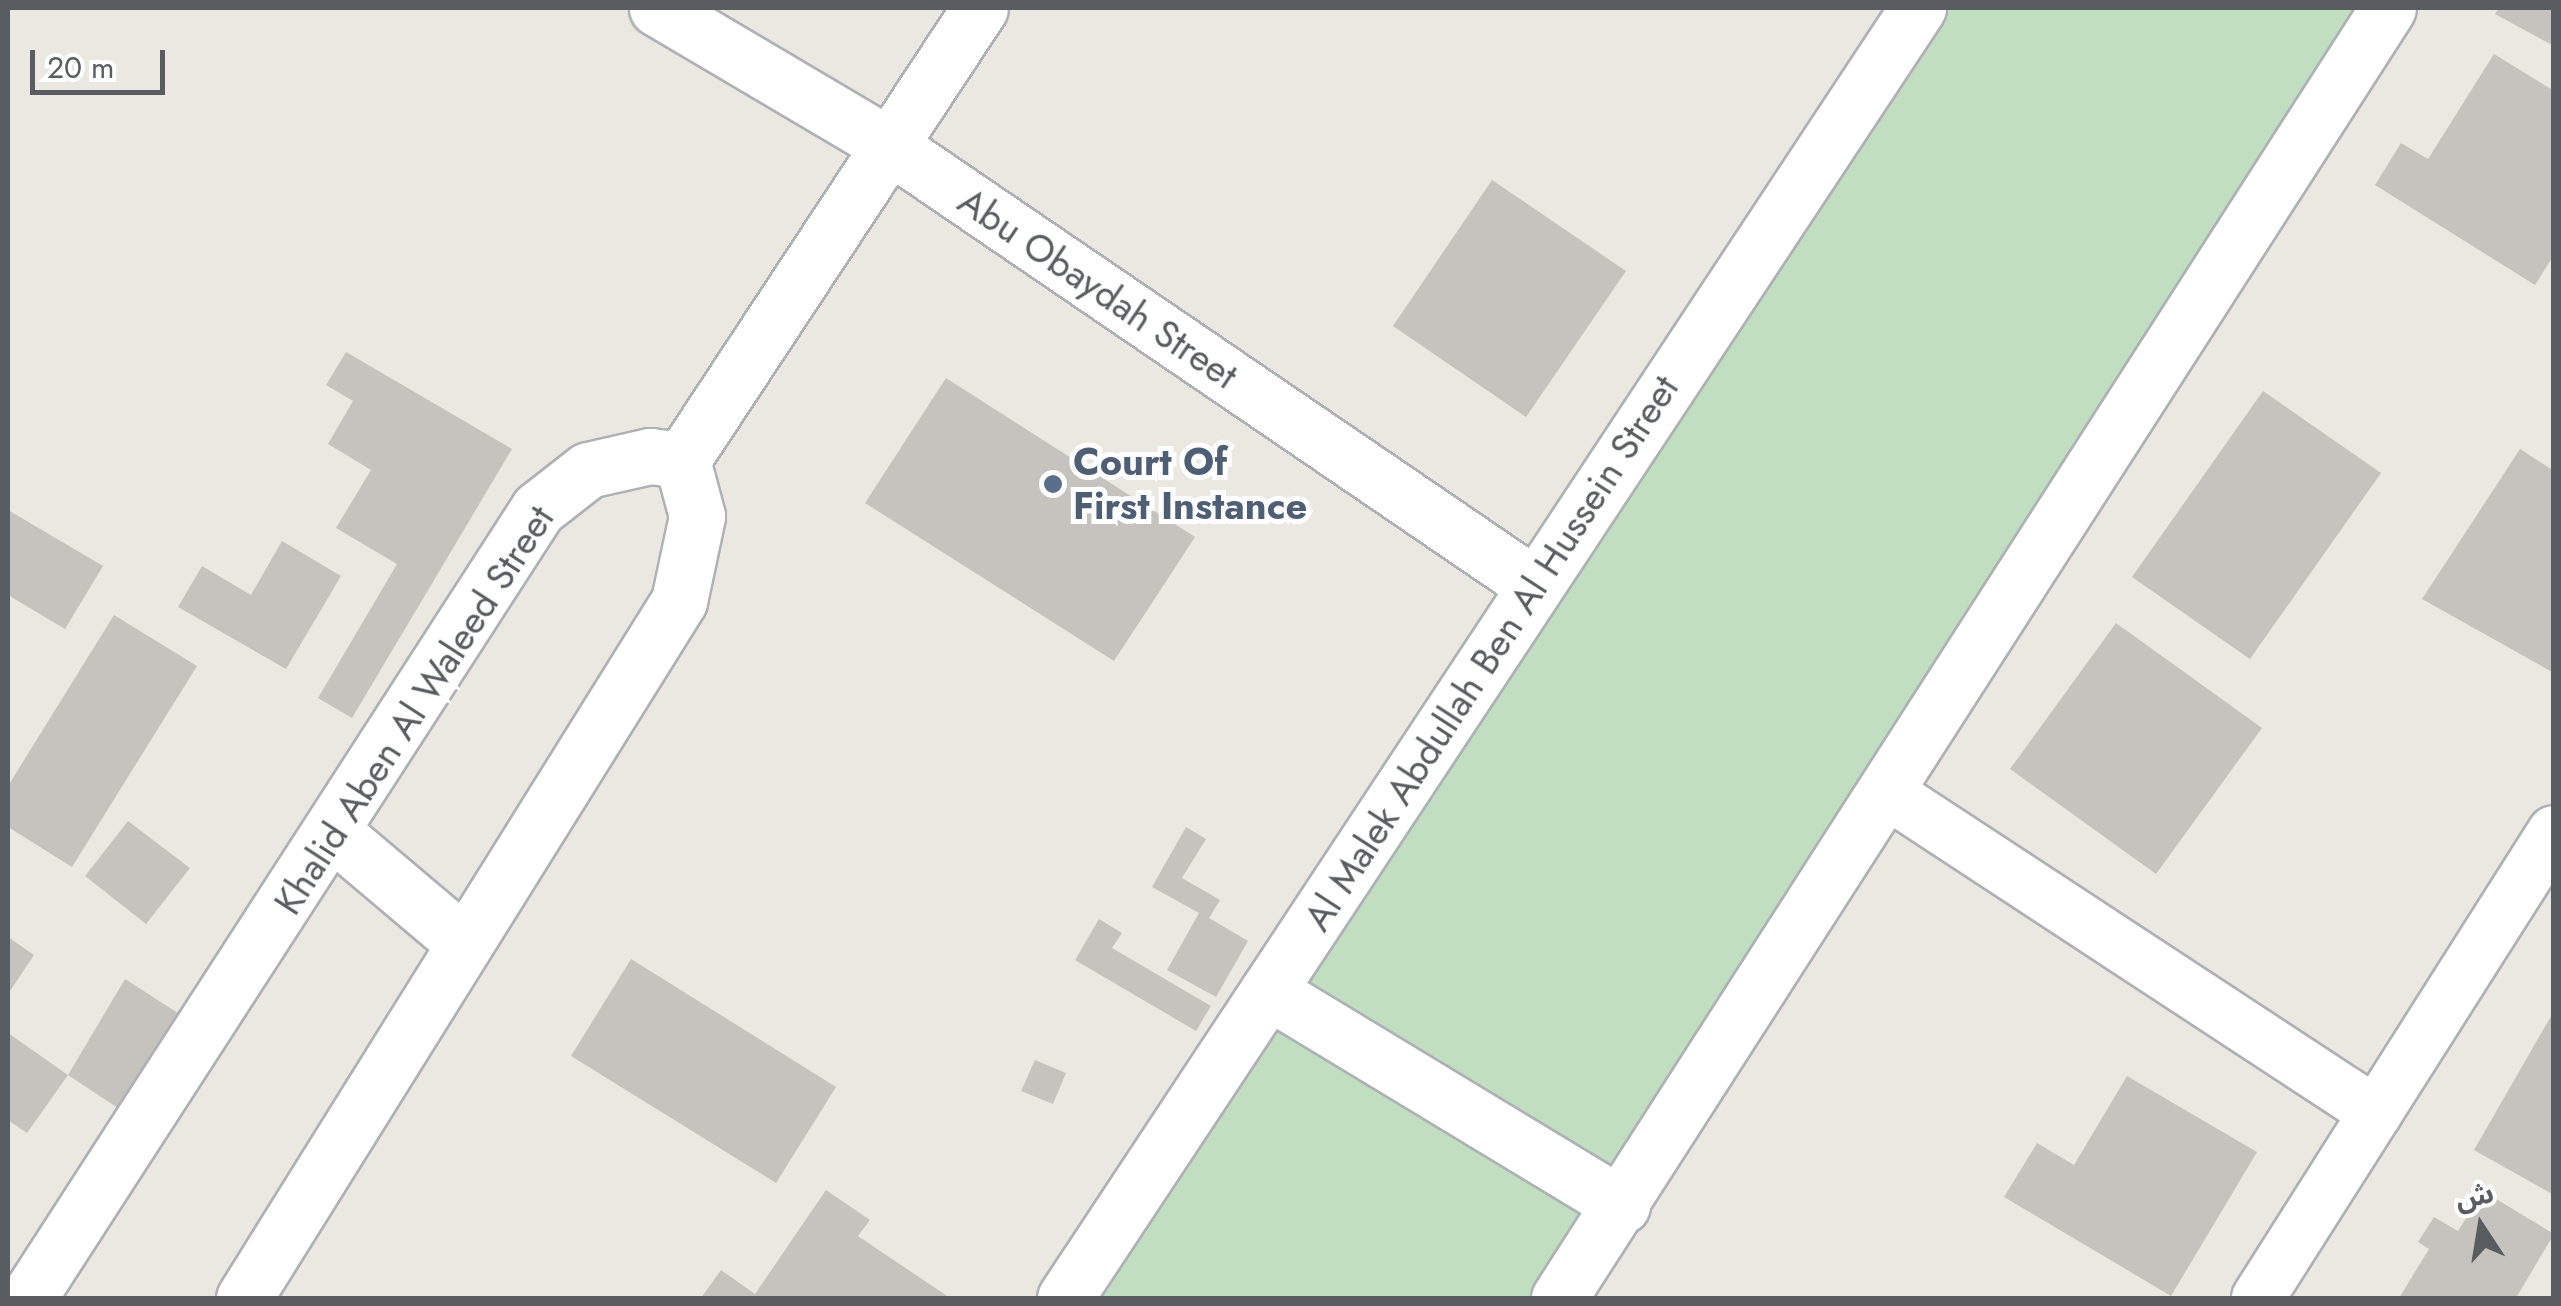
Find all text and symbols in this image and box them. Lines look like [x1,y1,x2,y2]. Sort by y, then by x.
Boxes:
scale bar [35,30,170,92]
text: 20 m [47,46,114,89]
street label: Abu Obaydah Street [950,178,1246,398]
street label: Al Malek Abdullah Ben Al Hussein Street [1294,367,1688,939]
place label: Court Of First Instance [1073,439,1307,528]
marker: Court Of First Instance [1042,473,1064,495]
street label: Khalid Aben Al Waleed Street [265,497,563,923]
text: ش [2452,1172,2498,1220]
north arrow [2431,1176,2531,1276]

